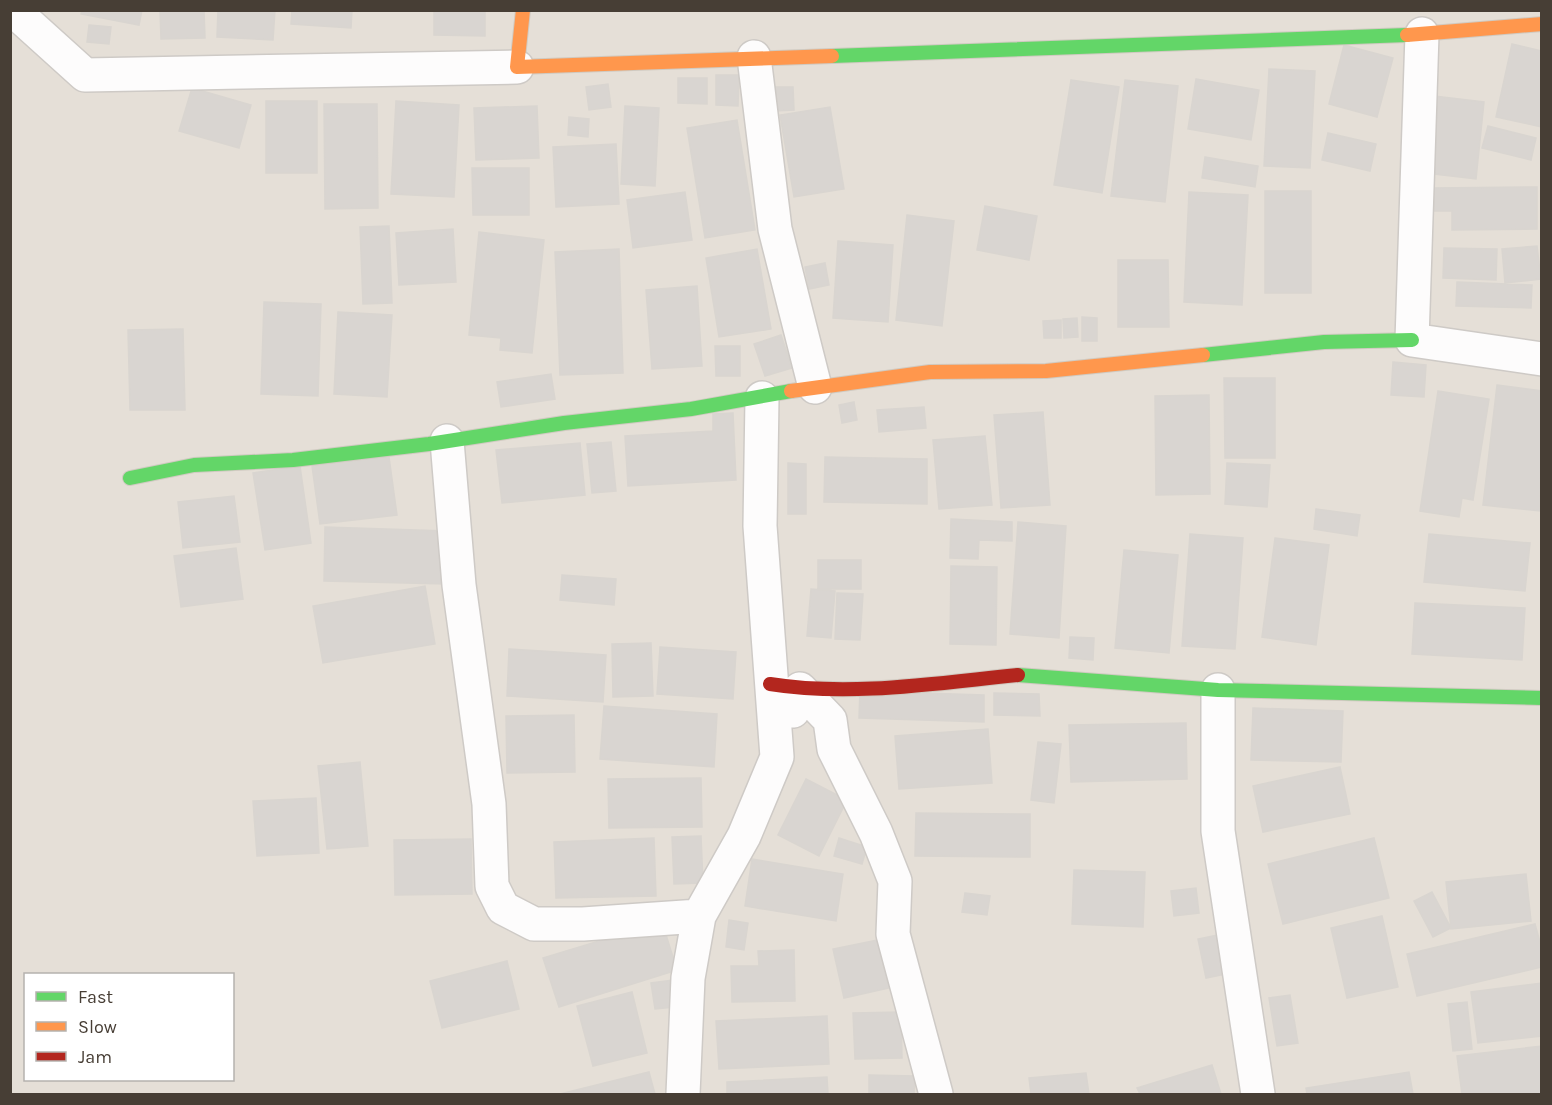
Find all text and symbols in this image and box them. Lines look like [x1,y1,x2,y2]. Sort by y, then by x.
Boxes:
legend [24,973,234,1081]
text: Fast [78,986,113,1008]
text: Slow [78,1016,117,1038]
text: Jam [78,1046,112,1068]

